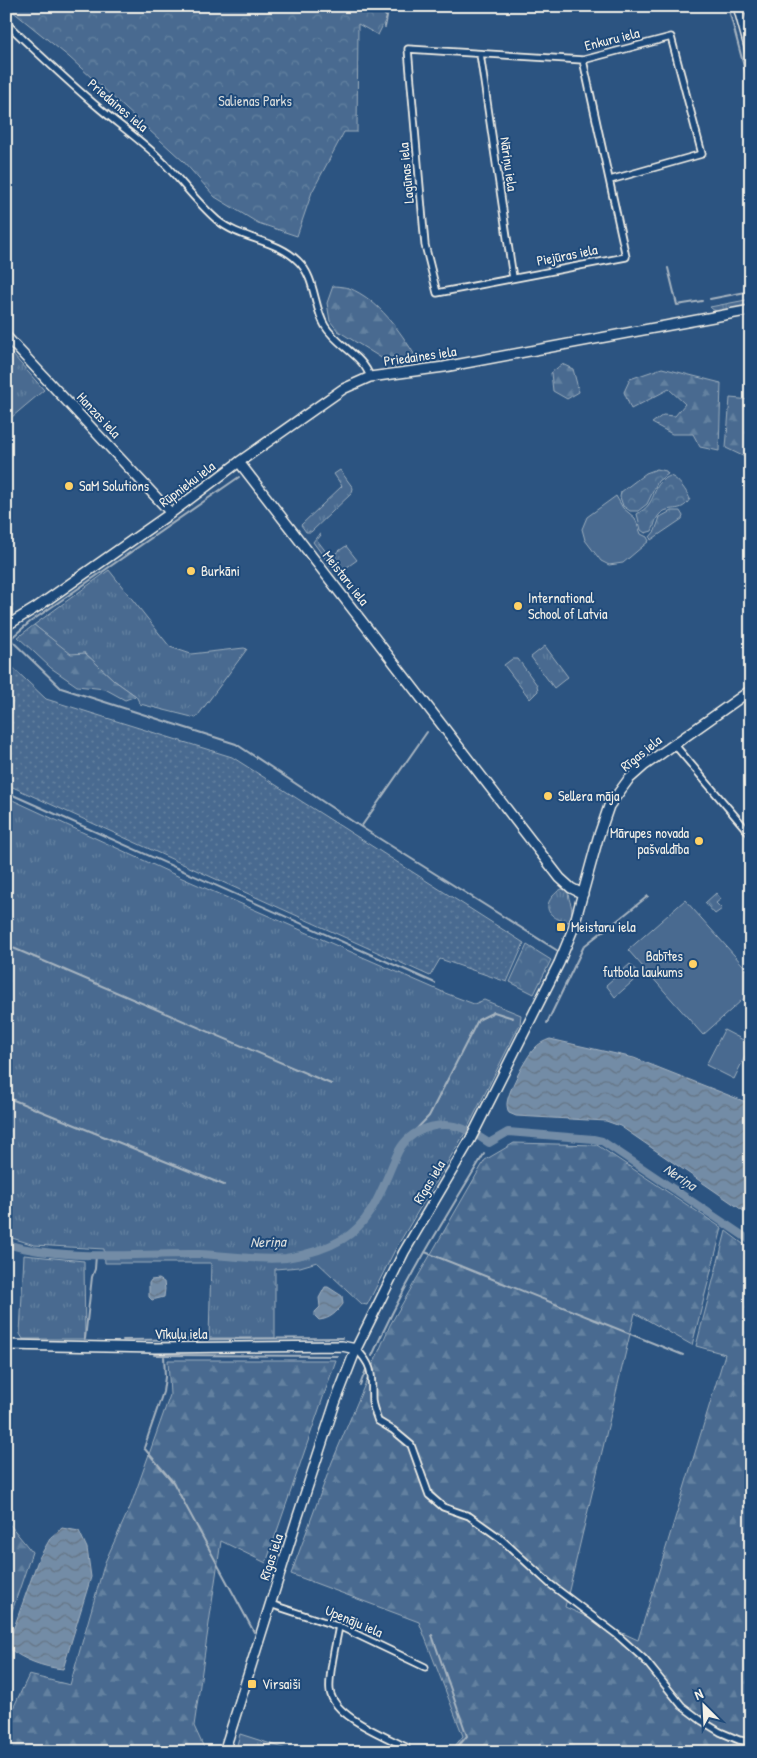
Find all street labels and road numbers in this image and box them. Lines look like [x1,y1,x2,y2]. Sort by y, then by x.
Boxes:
street label: Enkuru iela [582,22,642,55]
street label: Priedaines iela [84,74,153,136]
street label: Nāriņu iela [496,136,523,193]
street label: Lagūnas iela [393,141,419,204]
street label: Piejūras iela [535,239,600,271]
street label: Priedaines iela [382,341,458,370]
street label: Hanzas iela [73,388,126,442]
street label: Rūpnieku iela [155,456,220,512]
street label: Meistaru iela [319,546,374,609]
street label: Rīgas iela [616,730,666,776]
street label: Rīgas iela [408,1156,450,1208]
street label: Vīkuļu iela [155,1324,208,1343]
street label: Rīgas iela [254,1531,288,1583]
street label: Upenāju iela [322,1600,386,1642]

